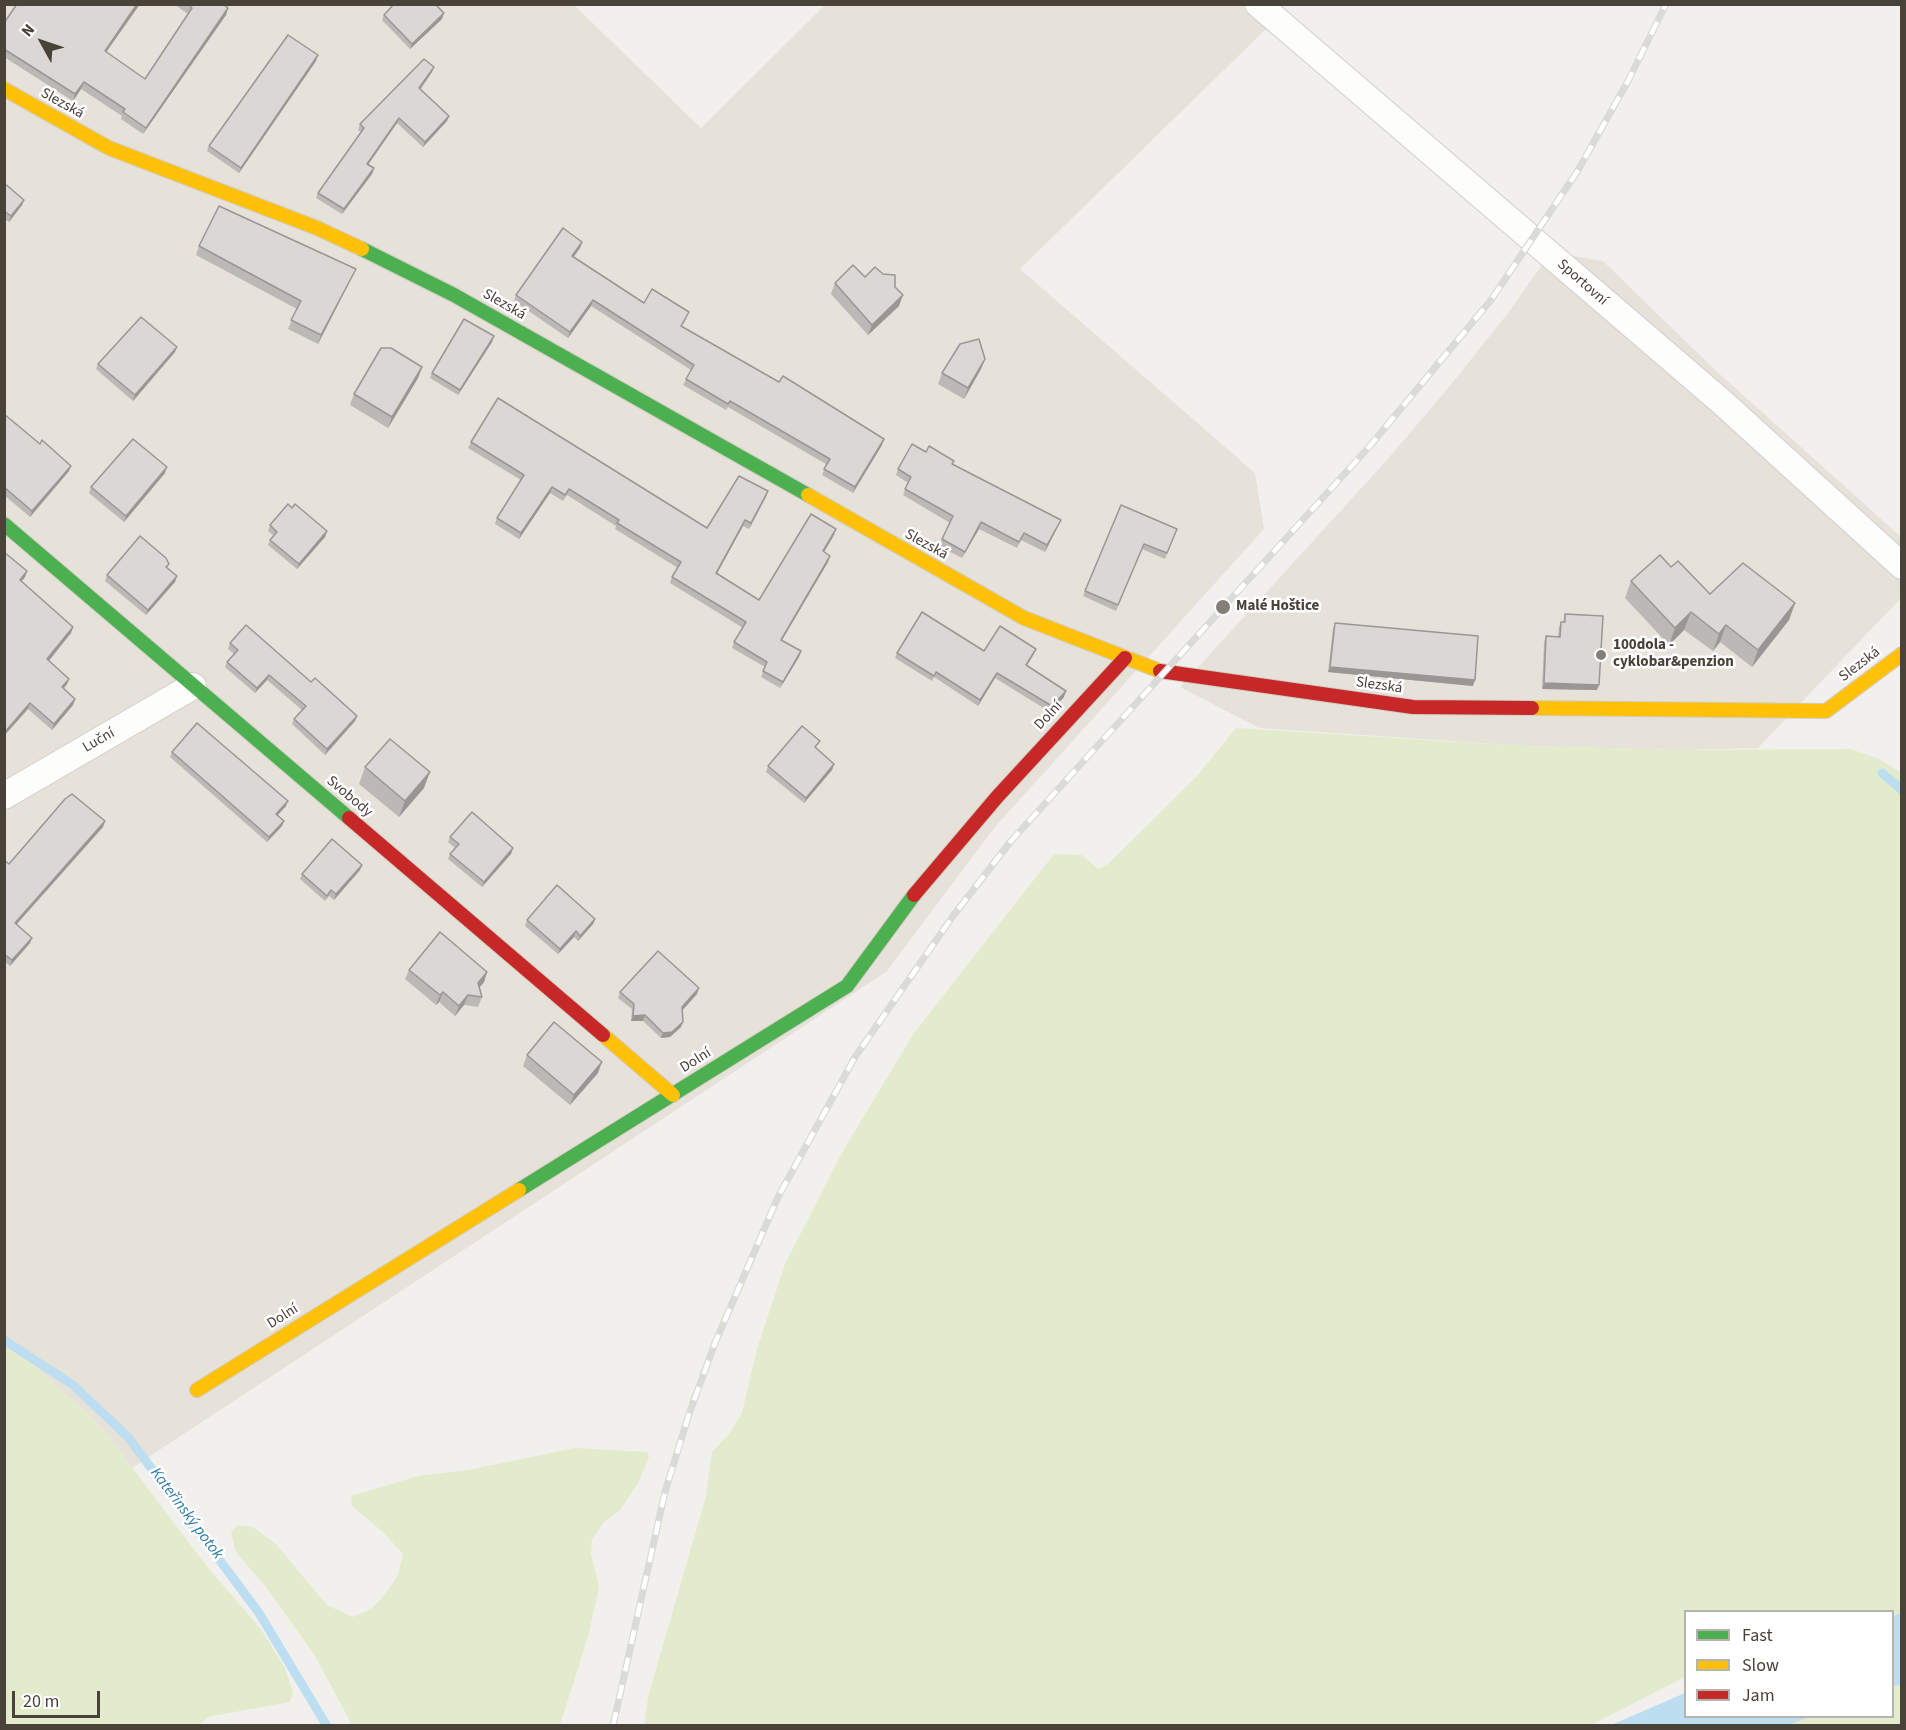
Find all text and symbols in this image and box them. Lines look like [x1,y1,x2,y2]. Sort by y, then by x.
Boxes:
north arrow [12,12,72,72]
text: N [16,19,40,42]
street label: Slezská [37,85,87,123]
street label: Sportovní [1553,256,1611,310]
street label: Slezská [479,286,529,324]
street label: Slezská [901,526,951,564]
marker: Malé Hoštice [1214,598,1232,616]
place label: Malé Hoštice [1236,598,1319,616]
place label: 100dola - cyklobar&penzion [1613,637,1734,672]
street label: Slezská [1836,644,1884,686]
marker: 100dola - cyklobar&penzion [1594,648,1608,662]
street label: Slezská [1355,674,1403,698]
street label: Dolní [1031,698,1067,734]
street label: Luční [80,725,118,757]
street label: Svobody [322,772,376,822]
street label: Dolní [677,1045,715,1077]
street label: Dolní [264,1301,302,1333]
water label: Kateřinský potok [145,1464,227,1564]
legend [1684,1610,1894,1718]
text: Fast [1742,1623,1773,1648]
text: Slow [1742,1653,1779,1678]
scale bar [15,1679,104,1717]
text: Jam [1742,1683,1775,1708]
text: 20 m [23,1689,59,1714]

